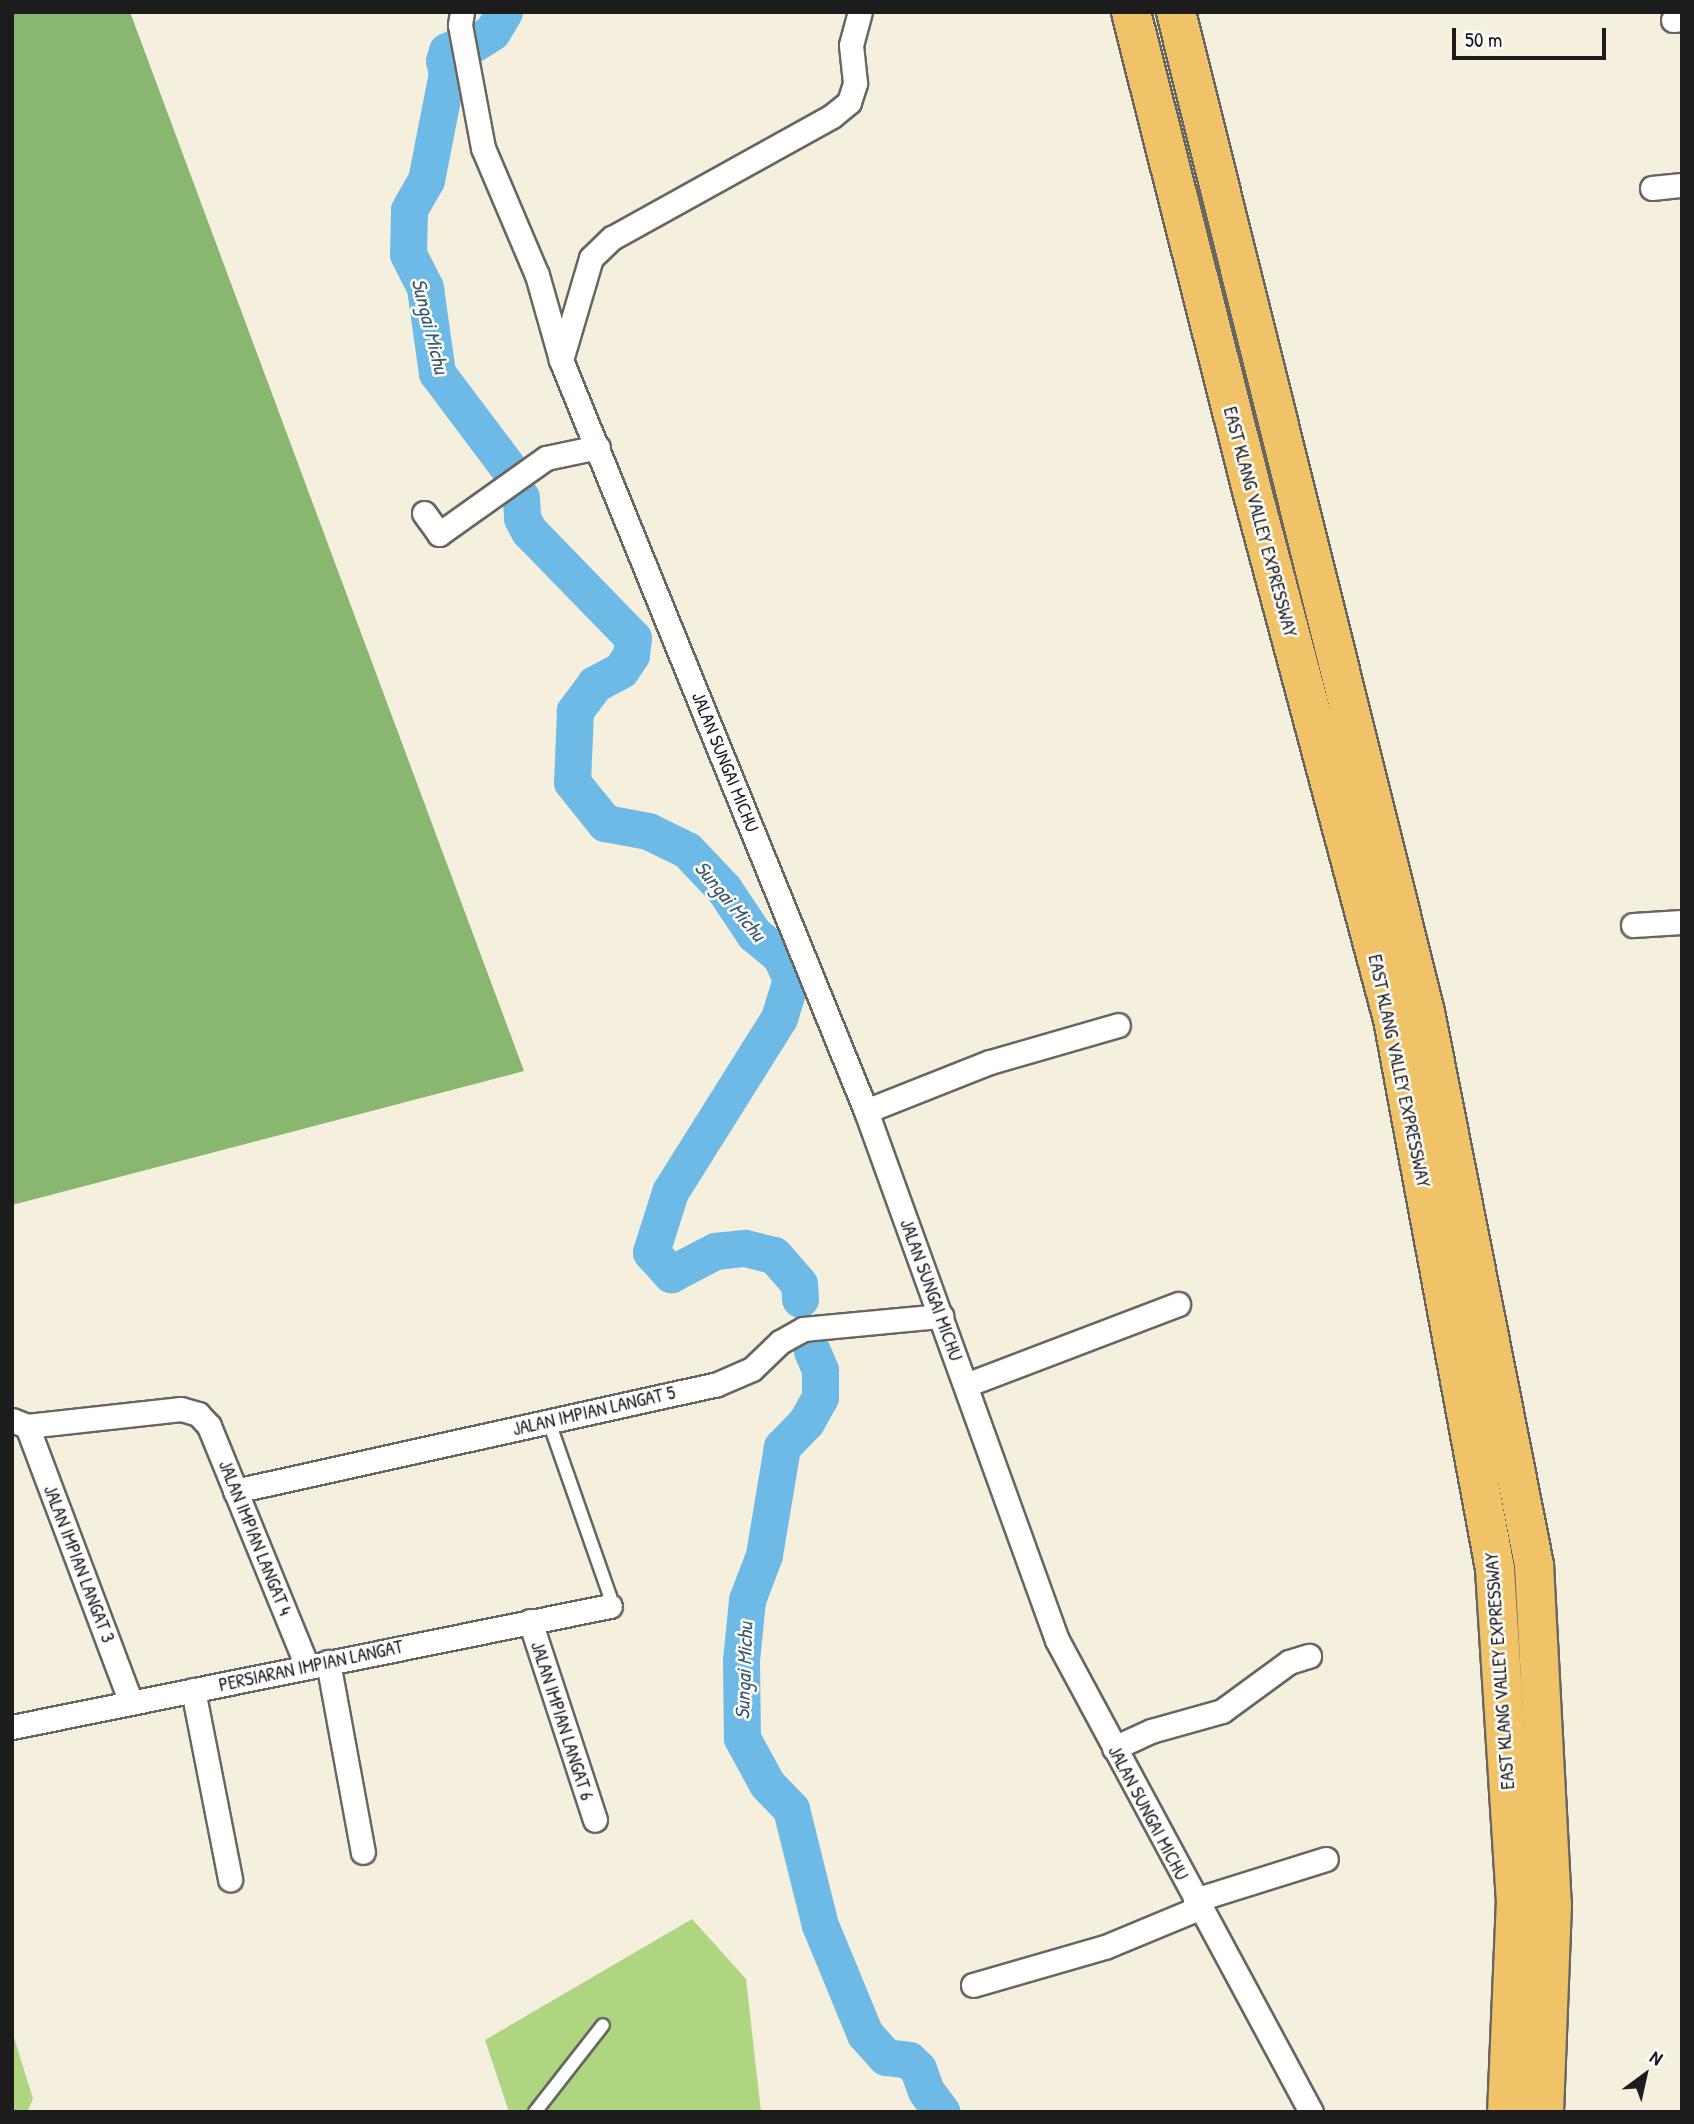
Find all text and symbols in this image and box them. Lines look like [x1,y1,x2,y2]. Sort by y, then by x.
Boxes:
scale bar [1456,14,1610,58]
text: 50 m [1465,25,1502,54]
water label: Sungai Michu [406,276,454,376]
street label: EAST KLANG VALLEY EXPRESSWAY [1218,404,1302,640]
street label: JALAN SUNGAI MICHU [686,689,764,835]
water label: Sungai Michu [689,856,771,946]
street label: EAST KLANG VALLEY EXPRESSWAY [1363,952,1435,1190]
street label: JALAN SUNGAI MICHU [895,1216,967,1364]
street label: JALAN IMPIAN LANGAT 5 [510,1381,678,1441]
street label: JALAN IMPIAN LANGAT 4 [213,1457,297,1619]
street label: JALAN IMPIAN LANGAT 3 [38,1482,120,1646]
street label: EAST KLANG VALLEY EXPRESSWAY [1480,1552,1520,1790]
water label: Sungai Michu [730,1622,758,1720]
street label: PERSIARAN IMPIAN LANGAT [217,1635,405,1697]
street label: JALAN IMPIAN LANGAT 6 [526,1639,598,1803]
street label: JALAN SUNGAI MICHU [1103,1742,1193,1884]
north arrow [1610,2040,1680,2110]
text: N [1645,2044,1668,2071]

